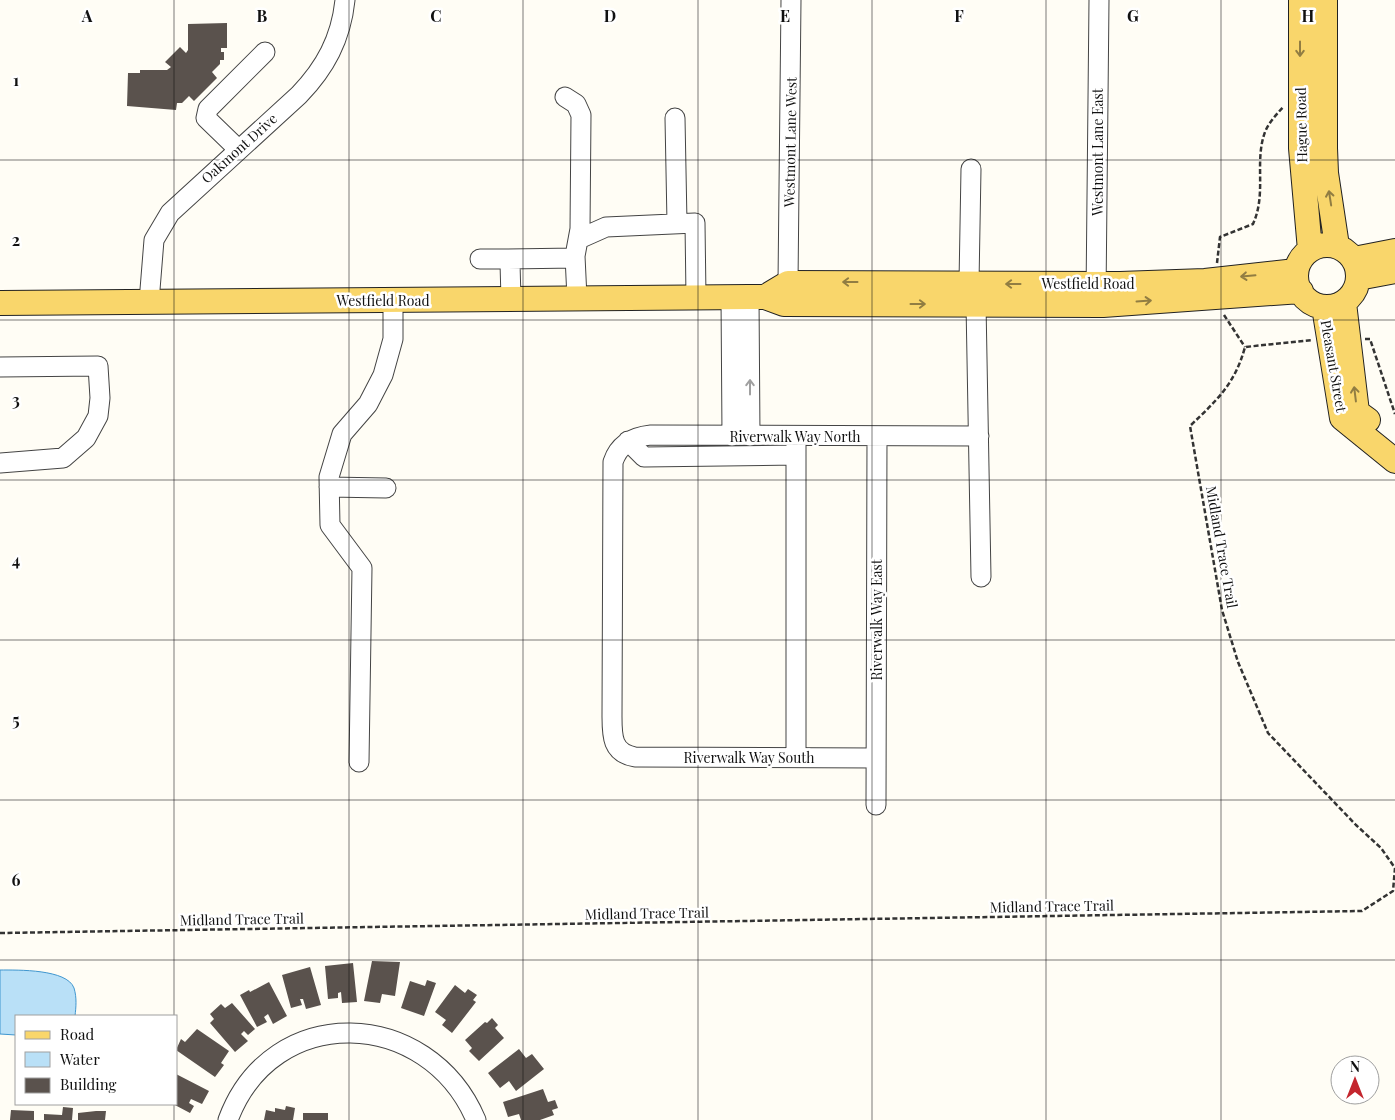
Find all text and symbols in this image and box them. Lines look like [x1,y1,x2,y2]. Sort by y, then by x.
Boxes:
text: A [81,5,93,26]
text: B [257,5,268,26]
text: C [430,5,442,26]
text: D [604,5,616,26]
text: E [780,5,790,26]
text: F [954,5,964,26]
text: G [1127,5,1139,26]
text: H [1302,5,1315,26]
one-way arrow [1295,40,1305,56]
text: 1 [13,69,19,90]
street label: Westmont Lane West [779,76,801,208]
street label: Westmont Lane East [1088,87,1107,217]
street label: Hague Road [1291,87,1311,163]
street label: Oakmont Drive [197,109,281,187]
one-way arrow [1324,190,1334,206]
text: 2 [12,229,20,250]
one-way arrow [1240,271,1256,281]
street label: Westfield Road [1040,274,1135,293]
one-way arrow [842,277,858,287]
one-way arrow [1005,279,1021,289]
street label: Westfield Road [335,291,430,310]
one-way arrow [1136,297,1152,306]
one-way arrow [910,299,926,309]
street label: Pleasant Street [1317,318,1352,415]
one-way arrow [745,379,754,395]
one-way arrow [1350,386,1360,402]
text: 3 [12,389,20,410]
street label: Riverwalk Way North [729,427,861,446]
street label: Midland Trace Trail [1202,484,1242,610]
text: 4 [12,549,20,570]
street label: Riverwalk Way East [867,558,886,681]
text: 5 [12,709,20,730]
street label: Riverwalk Way South [683,748,815,767]
text: 6 [12,869,21,890]
street label: Midland Trace Trail [990,895,1114,917]
street label: Midland Trace Trail [585,902,709,924]
street label: Midland Trace Trail [180,908,304,930]
legend [15,1015,178,1105]
text: Road [60,1024,94,1044]
text: Water [59,1049,100,1069]
north arrow [1330,1055,1380,1105]
text: N [1350,1057,1360,1076]
text: Building [60,1074,117,1094]

